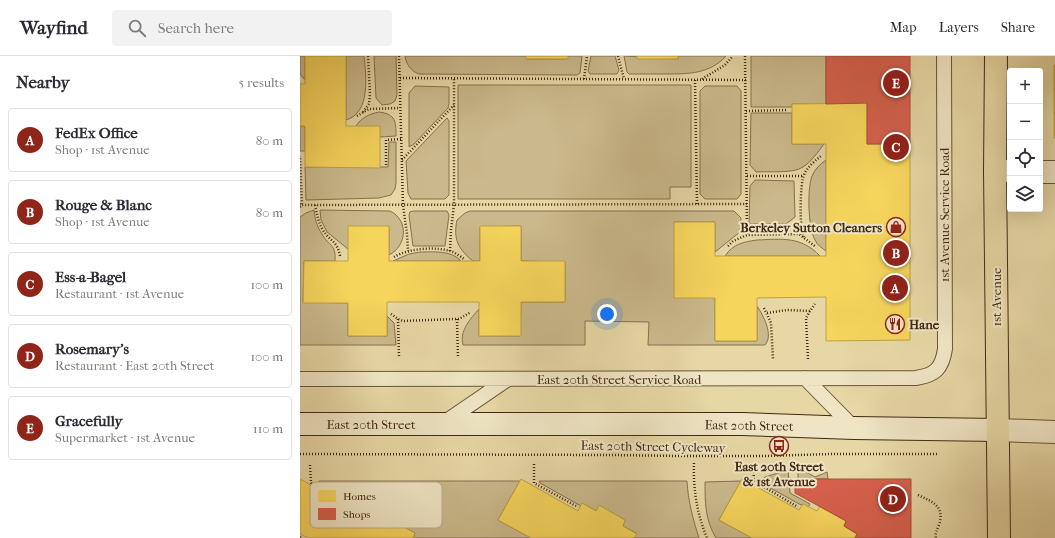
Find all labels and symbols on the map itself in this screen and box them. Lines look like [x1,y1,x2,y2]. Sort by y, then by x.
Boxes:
pin: E [883,68,909,98]
pin: C [883,132,909,162]
street label: 1st Avenue Service Road [937,147,952,282]
shop icon: Berkeley Sutton Cleaners [885,216,907,238]
place label: Berkeley Sutton Cleaners [740,220,882,236]
pin: B [883,238,909,268]
street label: 1st Avenue [989,267,1004,326]
pin: A [882,273,908,303]
your location [597,304,617,324]
restaurant icon: Hane [884,313,906,335]
place label: Hane [909,317,940,332]
street label: East 20th Street Service Road [537,372,702,387]
street label: East 20th Street [326,417,416,432]
street label: East 20th Street [704,417,794,434]
bus stop icon: East 20th Street & 1st Avenue [768,435,790,457]
street label: East 20th Street Cycleway [580,438,727,455]
place label: East 20th Street & 1st Avenue [734,459,824,489]
legend [310,482,442,528]
pin: D [880,484,906,514]
text: Homes [343,490,376,503]
text: Shops [343,508,370,521]

